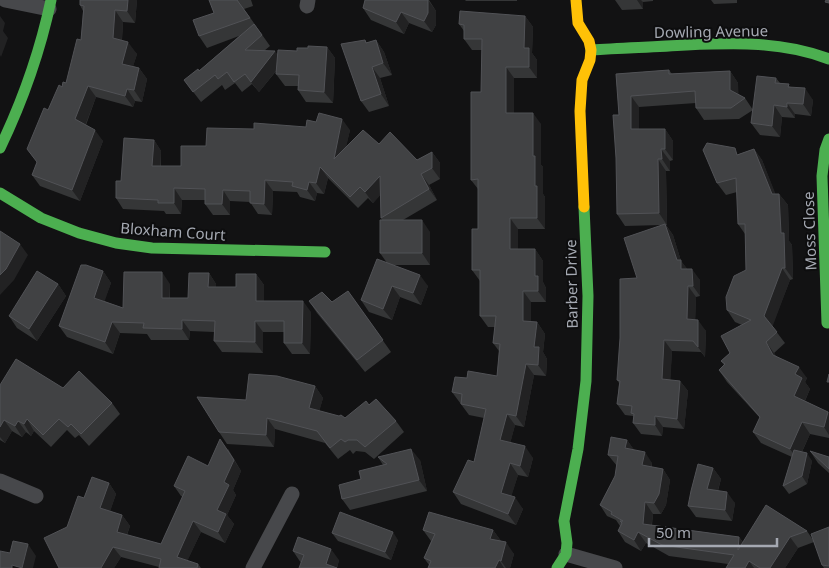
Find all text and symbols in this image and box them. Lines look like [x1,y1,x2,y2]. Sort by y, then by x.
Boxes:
street label: Dowling Avenue [654,20,768,42]
street label: Moss Close [798,191,820,271]
street label: Bloxham Court [120,217,227,245]
street label: Barber Drive [560,239,582,329]
scale bar [649,516,776,548]
text: 50 m [656,522,691,542]

